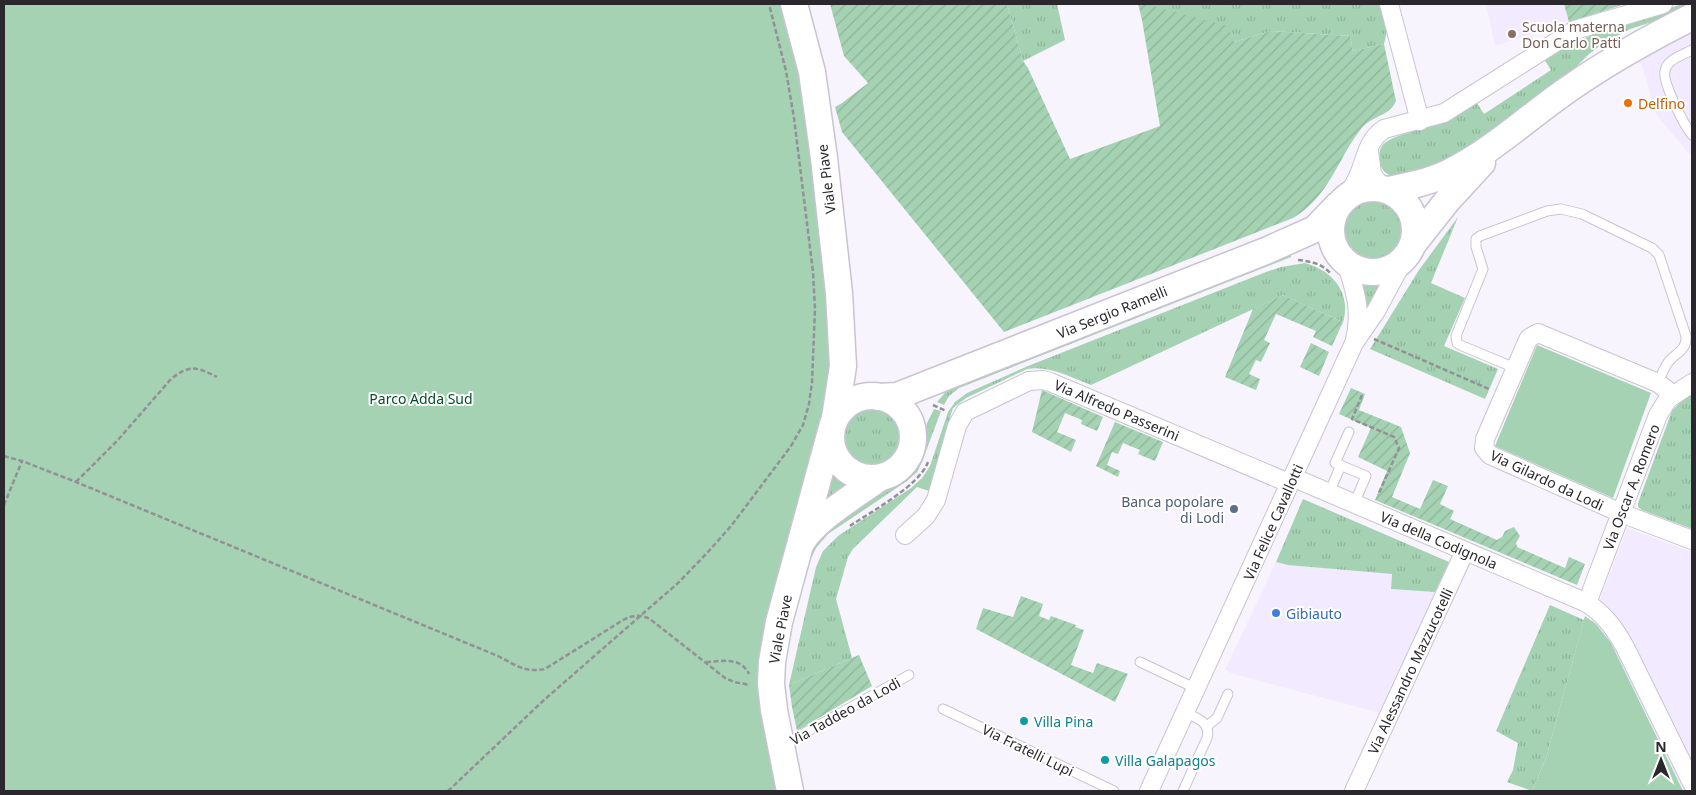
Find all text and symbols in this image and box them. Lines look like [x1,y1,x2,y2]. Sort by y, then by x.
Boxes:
place label: Scuola materna Don Carlo Patti [1522,17,1625,52]
marker: Scuola materna Don Carlo Patti [1506,28,1518,40]
place label: Delfino [1638,94,1685,113]
marker: Delfino [1622,97,1634,109]
street label: Viale Piave [812,143,840,215]
street label: Via Sergio Ramelli [1054,281,1170,343]
street label: Via Alfredo Passerini [1051,375,1183,445]
park label: Parco Adda Sud [369,389,473,408]
street label: Via Oscar A. Romero [1598,421,1664,553]
street label: Via Gilardo da Lodi [1487,445,1607,515]
street label: Via Felice Cavallotti [1239,461,1307,583]
place label: Banca popolare di Lodi [1121,492,1224,527]
marker: Banca popolare di Lodi [1228,503,1240,515]
street label: Via della Codignola [1378,507,1500,573]
street label: Via Alessandro Mazzucotelli [1363,585,1457,757]
street label: Viale Piave [764,593,796,665]
place label: Gibiauto [1286,604,1342,623]
marker: Gibiauto [1270,607,1282,619]
street label: Via Taddeo da Lodi [786,673,904,749]
place label: Villa Pina [1034,712,1093,731]
marker: Villa Pina [1018,715,1030,727]
street label: Via Fratelli Lupi [979,720,1077,780]
north arrow [1636,735,1686,785]
text: N [1655,737,1667,756]
place label: Villa Galapagos [1115,751,1216,770]
marker: Villa Galapagos [1099,754,1111,766]

